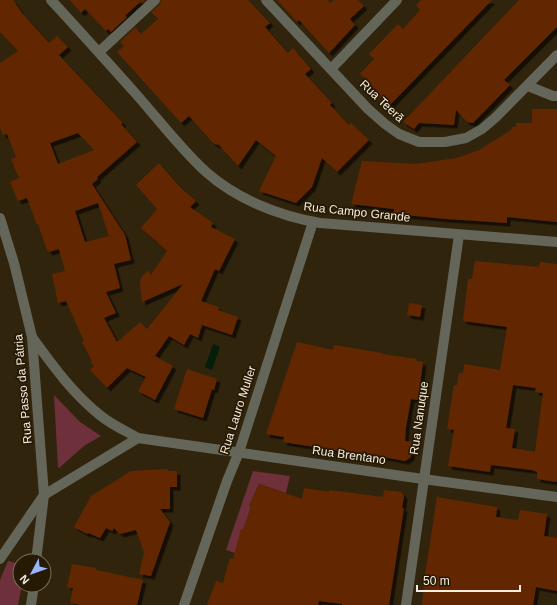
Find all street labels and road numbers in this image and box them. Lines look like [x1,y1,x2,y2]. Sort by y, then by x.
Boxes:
street label: Rua Teerã [357,77,407,125]
street label: Rua Campo Grande [303,199,411,225]
street label: Rua Passo da Pátria [11,333,35,444]
street label: Rua Lauro Muller [217,364,259,456]
street label: Rua Nanuque [407,380,431,456]
street label: Rua Brentano [311,443,387,467]

